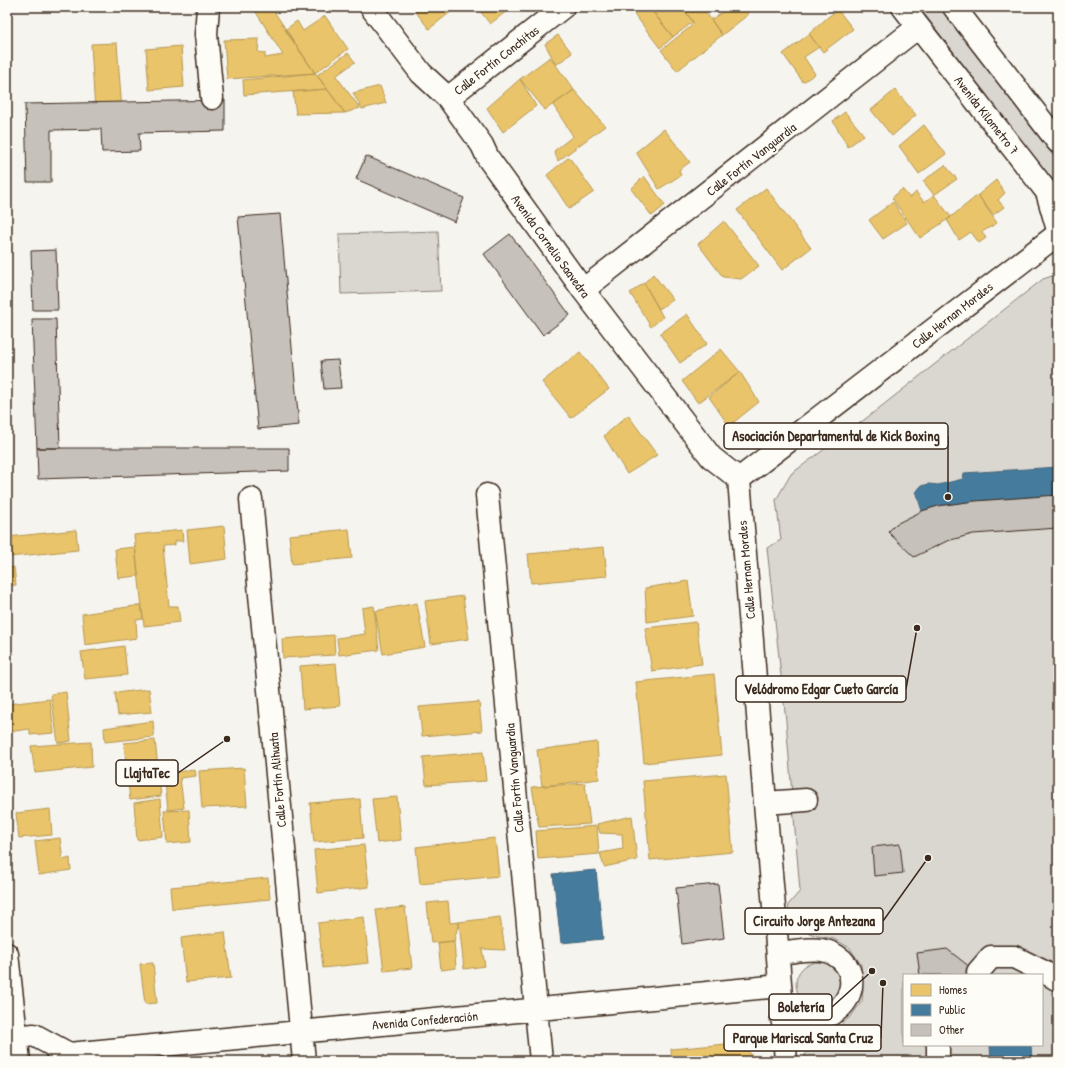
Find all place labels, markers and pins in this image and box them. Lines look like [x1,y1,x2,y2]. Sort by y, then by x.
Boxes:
callout: Asociación Departamental de Kick Boxing [724,423,948,449]
callout: Velódromo Edgar Cueto García [736,676,906,702]
callout: LlajtaTec [116,760,178,786]
callout: Circuito Jorge Antezana [745,908,883,934]
callout: Boletería [769,994,832,1020]
callout: Parque Mariscal Santa Cruz [724,1025,881,1051]

